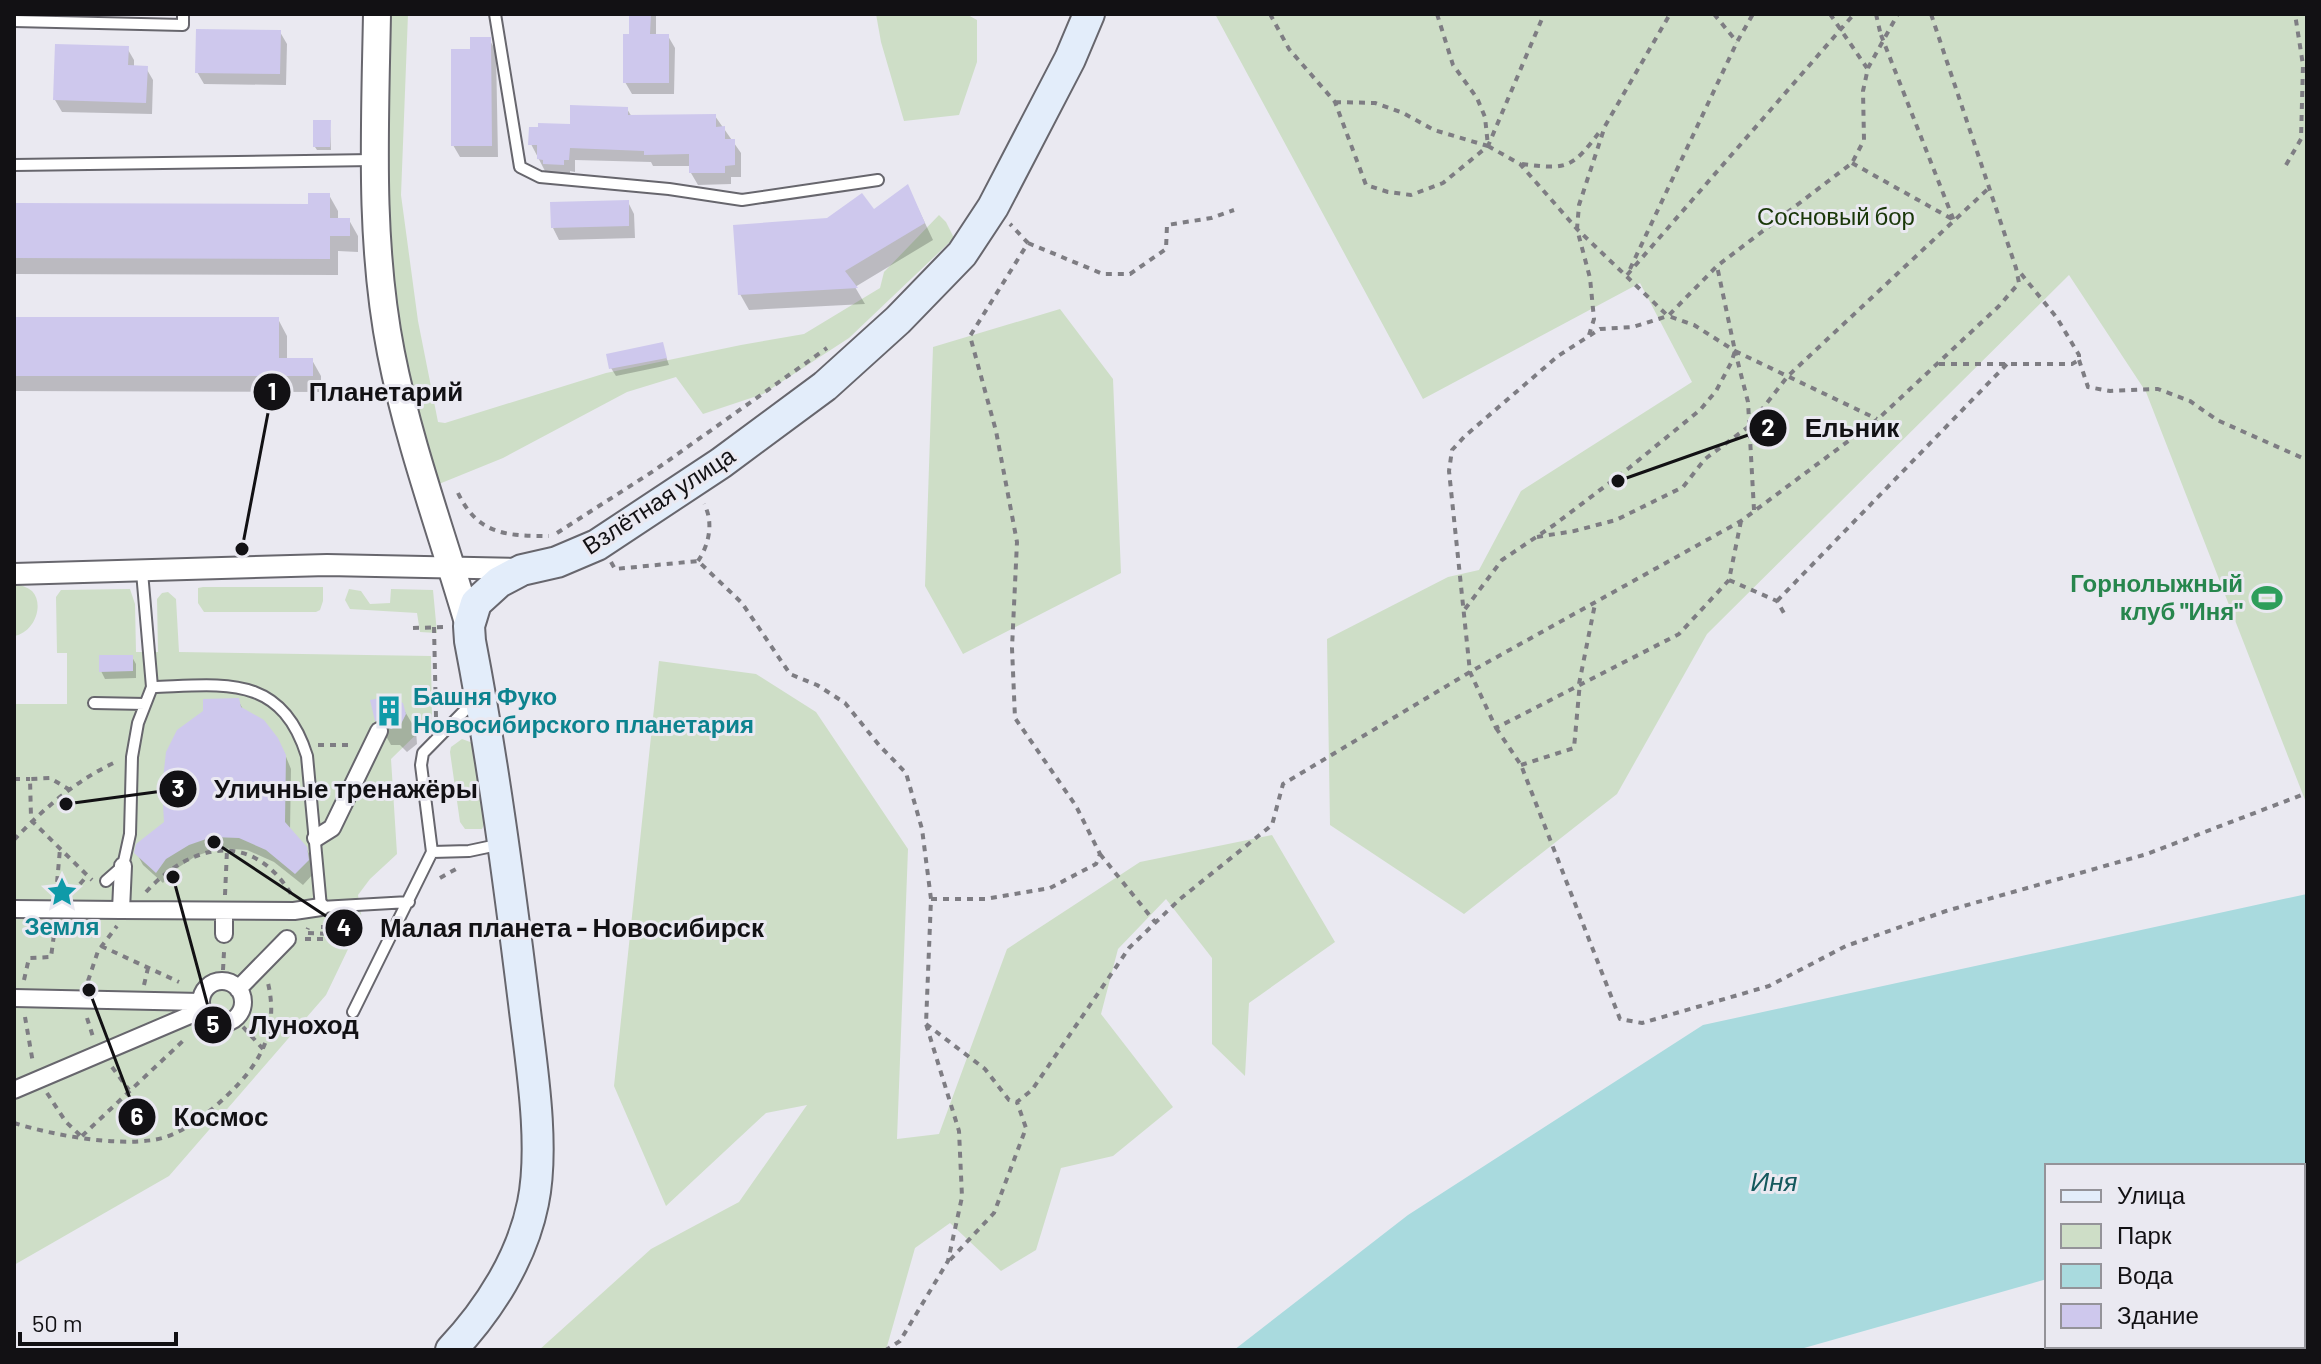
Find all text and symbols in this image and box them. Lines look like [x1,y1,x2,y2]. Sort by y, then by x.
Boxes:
park label: Сосновый бор [1757,201,1915,230]
callout: Планетарий [252,367,479,417]
text: Планетарий [309,375,463,406]
text: 1 [268,376,276,405]
callout: Ельник [1748,403,1915,453]
text: Ельник [1805,411,1900,442]
text: 2 [1761,412,1775,441]
street label: Взлётная улица [577,439,740,560]
place label: Горнолыжный клуб "Иня" [2070,568,2243,625]
sports icon: Горнолыжный клуб "Иня" [2250,581,2284,615]
place label: Башня Фуко Новосибирского планетария [413,681,754,738]
building icon: Башня Фуко Новосибирского планетария [372,694,406,728]
callout: Уличные тренажёры [158,764,494,814]
text: Уличные тренажёры [214,772,478,803]
text: 3 [172,773,184,802]
place icon: Земля [45,875,79,909]
callout: Малая планета - Новосибирск [324,903,780,953]
place label: Земля [24,911,100,940]
text: Малая планета - Новосибирск [380,911,765,942]
text: 4 [337,912,351,941]
callout: Луноход [193,1000,375,1050]
text: Луноход [249,1008,359,1039]
text: 5 [207,1009,220,1038]
callout: Космос [117,1092,284,1142]
text: Космос [174,1100,268,1131]
text: 6 [131,1101,144,1130]
legend [2045,1164,2305,1348]
water label: Иня [1751,1165,1798,1196]
text: Улица [2117,1180,2186,1209]
text: Парк [2117,1220,2172,1249]
text: Вода [2117,1260,2174,1289]
scale bar [20,1296,176,1346]
text: Здание [2117,1300,2199,1329]
text: 50 m [32,1308,83,1337]

